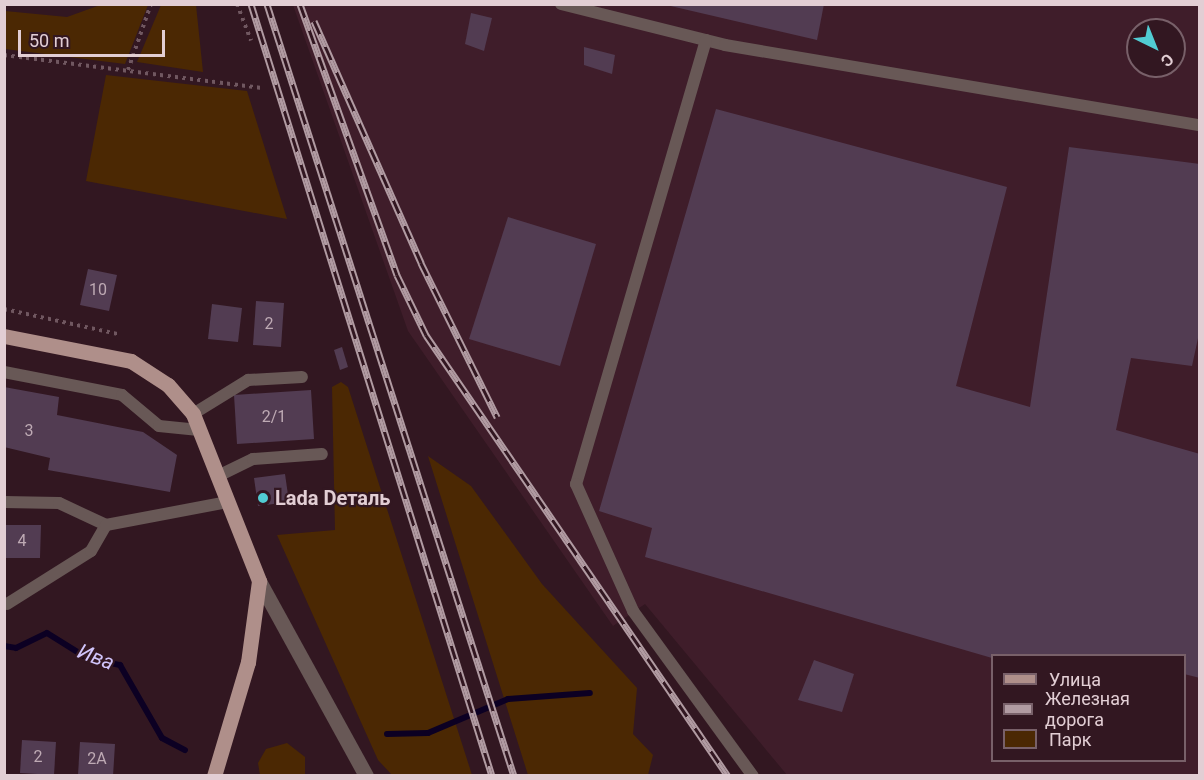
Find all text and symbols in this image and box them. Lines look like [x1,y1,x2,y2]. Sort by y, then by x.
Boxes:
scale bar [21,18,168,56]
north arrow [1126,18,1186,78]
text: 50 m [29,30,69,51]
text: С [1157,50,1178,71]
house number: 10 [89,280,107,300]
house number: 2 [265,314,273,334]
house number: 2/1 [262,407,286,427]
house number: 3 [25,421,33,441]
place label: Lada Dеталь [275,486,390,510]
marker: Lada Dеталь [256,491,270,505]
house number: 4 [18,531,26,551]
water label: Ива [74,639,118,675]
legend [991,654,1186,762]
text: Улица [1049,669,1101,690]
text: Железная дорога [1045,688,1130,730]
text: Парк [1049,729,1091,750]
house number: 2 [34,747,42,767]
house number: 2А [87,749,107,769]

